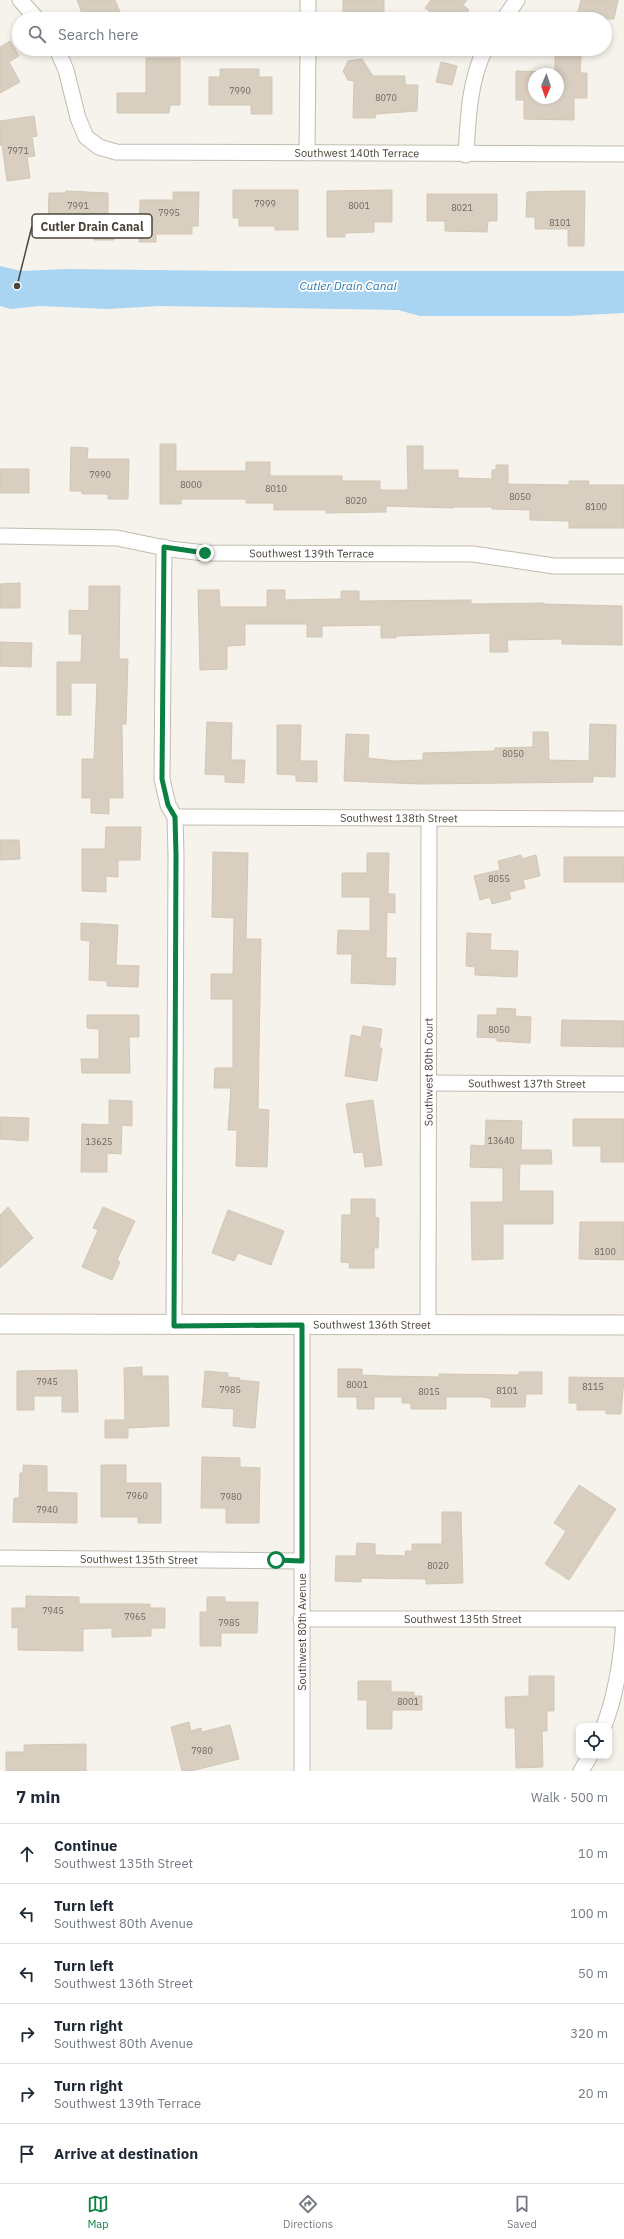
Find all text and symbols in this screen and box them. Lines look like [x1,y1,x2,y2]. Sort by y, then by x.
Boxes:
search box [12,12,612,56]
icon: search [26,23,48,45]
text: Search here [58,25,138,44]
north arrow [528,68,564,104]
house number: 7990 [229,85,251,96]
house number: 8070 [375,92,397,103]
house number: 7971 [7,145,29,156]
street label: Southwest 140th Terrace [295,146,419,160]
house number: 7999 [254,198,276,209]
house number: 7991 [67,200,89,211]
house number: 8001 [348,200,370,211]
house number: 8021 [451,202,473,213]
house number: 7995 [158,207,180,218]
callout: Cutler Drain Canal [32,214,152,238]
house number: 8101 [549,217,571,228]
text: Cutler Drain Canal [40,219,144,234]
water label: Cutler Drain Canal [299,278,397,293]
house number: 7990 [89,469,111,480]
house number: 8000 [180,479,202,490]
house number: 8010 [265,483,287,494]
house number: 8050 [509,491,531,502]
house number: 8020 [345,495,367,506]
house number: 8100 [585,501,607,512]
route end [196,544,214,562]
street label: Southwest 139th Terrace [249,546,374,561]
house number: 8050 [502,748,524,759]
street label: Southwest 138th Street [340,811,458,825]
house number: 8055 [488,873,510,884]
street label: Southwest 80th Court [421,1018,436,1126]
house number: 8050 [488,1024,510,1035]
street label: Southwest 137th Street [468,1076,586,1091]
house number: 13640 [487,1135,515,1146]
house number: 13625 [85,1136,113,1147]
house number: 8100 [594,1246,616,1257]
street label: Southwest 136th Street [313,1318,431,1332]
house number: 7945 [36,1376,58,1387]
house number: 8001 [346,1379,368,1390]
house number: 8115 [582,1381,604,1392]
house number: 7985 [219,1384,241,1395]
house number: 8101 [496,1385,518,1396]
house number: 8015 [418,1386,440,1397]
house number: 7960 [126,1490,148,1501]
house number: 7980 [220,1491,242,1502]
house number: 7940 [36,1504,58,1515]
route start [267,1551,285,1569]
street label: Southwest 135th Street [80,1552,198,1567]
house number: 8020 [427,1560,449,1571]
street label: Southwest 80th Avenue [295,1573,309,1691]
house number: 7945 [42,1605,64,1616]
house number: 7965 [124,1611,146,1622]
street label: Southwest 135th Street [404,1612,522,1626]
house number: 7985 [218,1617,240,1628]
house number: 8001 [397,1696,419,1707]
map controls [576,1723,612,1759]
button: locate [576,1723,612,1759]
house number: 7980 [191,1745,213,1756]
text: 7 min [16,1786,60,1808]
text: Walk · 500 m [531,1789,608,1806]
text: Continue [54,1836,118,1855]
icon: ahead [16,1843,38,1865]
text: 10 m [578,1845,608,1862]
text: Southwest 135th Street [54,1855,193,1872]
text: Turn left [54,1896,114,1915]
icon: left [16,1903,38,1925]
text: 100 m [570,1905,608,1922]
text: Southwest 80th Avenue [54,1915,193,1932]
text: Turn left [54,1956,114,1975]
icon: left [16,1963,38,1985]
text: 50 m [578,1965,608,1982]
text: Southwest 136th Street [54,1975,193,1992]
text: Turn right [54,2016,123,2035]
icon: right [16,2023,38,2045]
text: 320 m [570,2025,608,2042]
text: Southwest 80th Avenue [54,2035,193,2052]
text: Turn right [54,2076,123,2095]
icon: right [16,2083,38,2105]
text: 20 m [578,2085,608,2102]
text: Southwest 139th Terrace [54,2095,201,2112]
icon: arrive [16,2143,38,2165]
text: Arrive at destination [54,2144,198,2163]
tab: Map [87,2193,109,2231]
tab: Directions [283,2193,333,2231]
tab: Saved [507,2193,537,2231]

